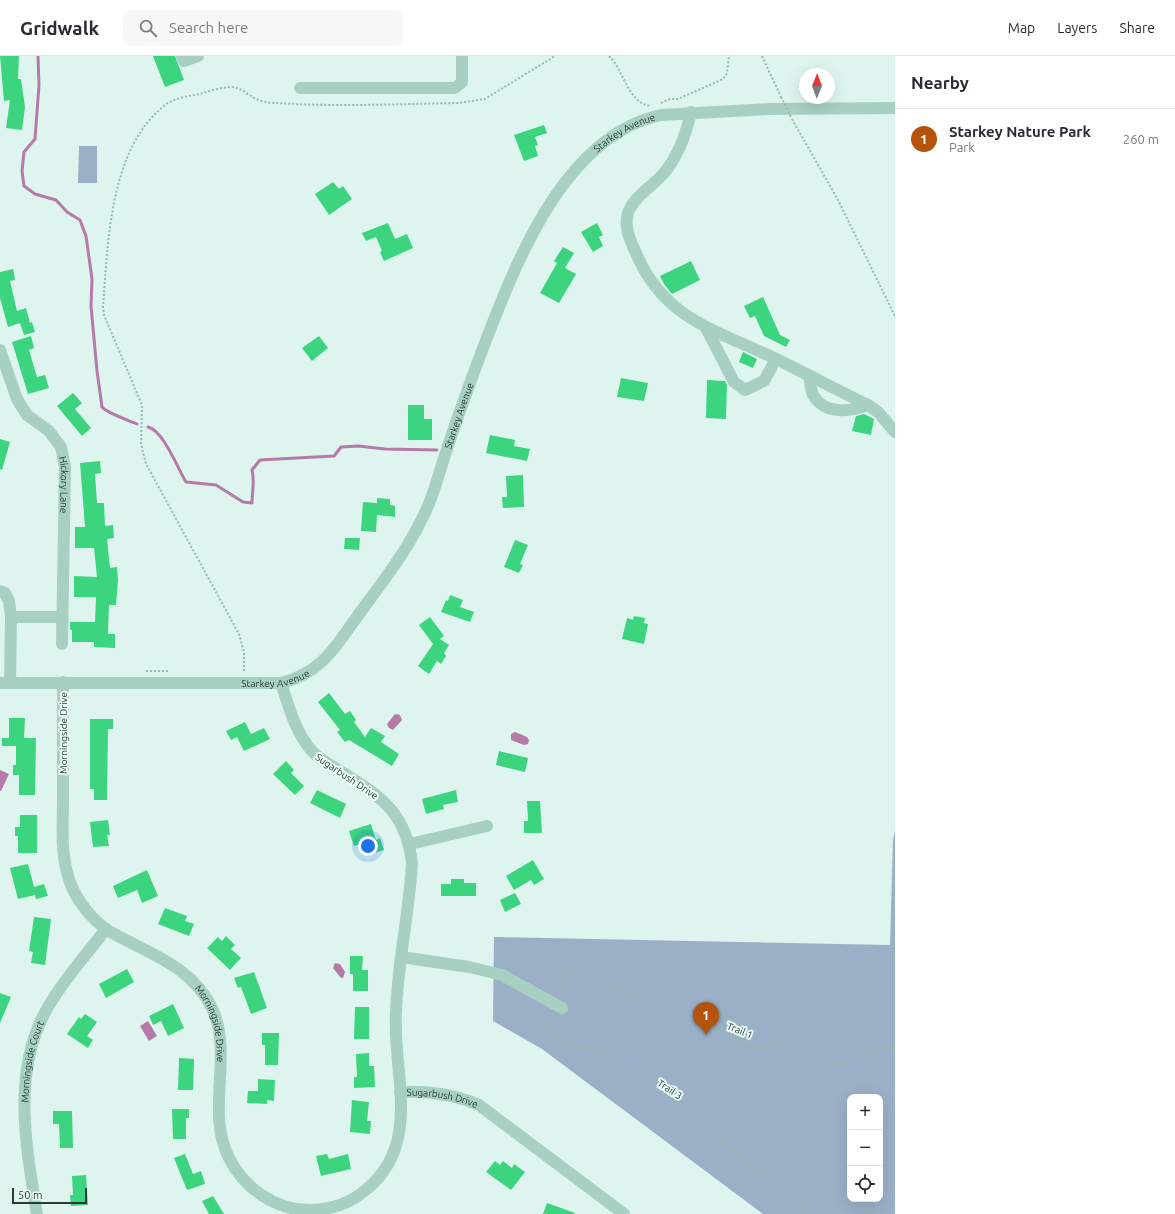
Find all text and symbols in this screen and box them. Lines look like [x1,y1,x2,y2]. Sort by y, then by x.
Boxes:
search box [123,10,403,46]
text: Gridwalk [20,17,99,39]
icon: search [137,17,159,39]
text: Search here [169,19,248,36]
text: Map [1008,20,1035,36]
text: Layers [1057,20,1097,36]
text: Share [1119,20,1155,36]
north arrow [799,68,835,104]
text: Nearby [911,73,969,92]
street label: Starkey Avenue [591,112,656,154]
text: Starkey Nature Park [949,123,1091,140]
text: 1 [920,132,928,146]
text: 260 m [1123,132,1159,146]
text: Park [949,140,975,154]
street label: Starkey Avenue [442,381,476,450]
street label: Hickory Lane [57,455,70,513]
street label: Starkey Avenue [241,667,311,689]
street label: Morningside Drive [58,692,69,774]
street label: Sugarbush Drive [313,751,380,801]
your location [358,836,378,856]
street label: Morningside Drive [193,983,226,1062]
pin: 1 [693,1002,719,1035]
street label: Morningside Court [19,1019,46,1103]
street label: Trail 1 [725,1020,754,1041]
street label: Trail 3 [655,1077,684,1101]
street label: Sugarbush Drive [407,1087,480,1110]
map controls [847,1094,883,1202]
button: + [847,1094,883,1130]
button: − [847,1130,883,1166]
button: locate [847,1166,883,1202]
scale bar [12,1186,87,1205]
text: 50 m [18,1189,42,1201]

